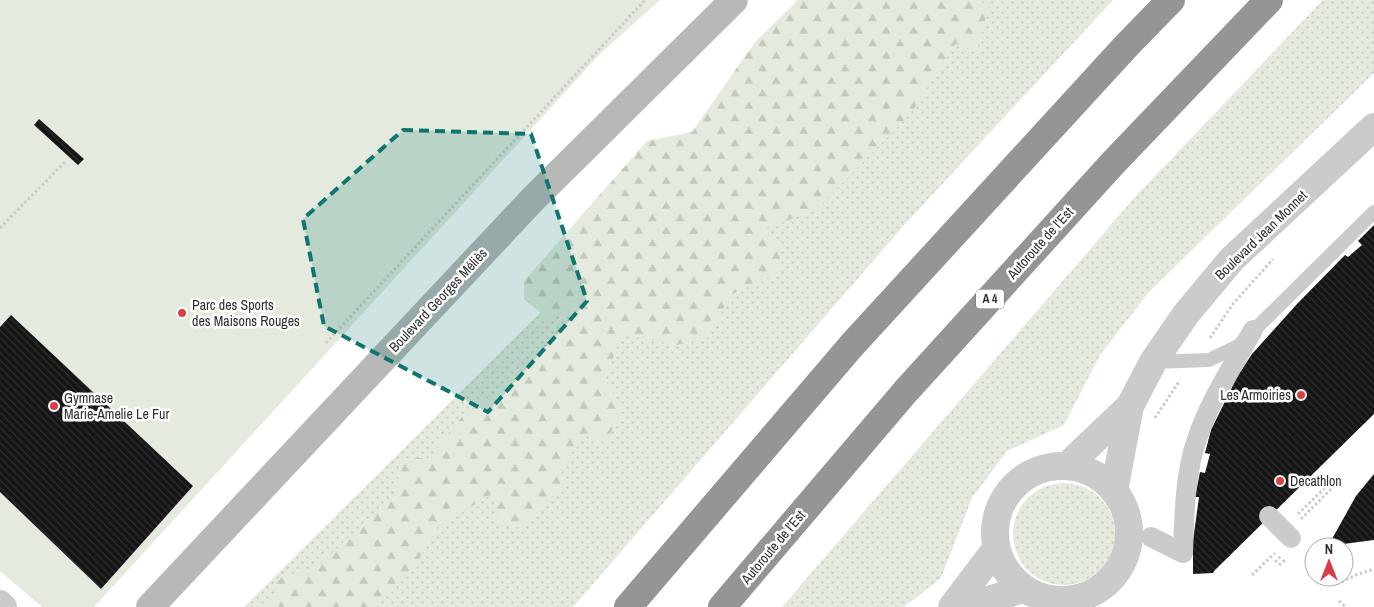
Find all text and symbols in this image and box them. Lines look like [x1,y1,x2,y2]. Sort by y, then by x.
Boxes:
street label: Boulevard Jean Monnet [1211,186,1311,284]
street label: Autoroute de l’Est [1002,203,1077,283]
street label: Boulevard Georges Méliès [385,244,491,356]
road number: A 4 [976,290,1004,308]
place label: Parc des Sports des Maisons Rouges [192,296,300,330]
marker: Parc des Sports des Maisons Rouges [176,307,188,319]
place label: Les Armoiries [1220,386,1291,404]
place label: Gymnase Marie-Amelie Le Fur [64,389,169,423]
marker: Les Armoiries [1295,389,1307,401]
marker: Gymnase Marie-Amelie Le Fur [48,400,60,412]
place label: Decathlon [1290,472,1342,490]
marker: Decathlon [1274,475,1286,487]
street label: Autoroute de l’Est [736,507,809,588]
north arrow [1304,537,1354,587]
text: N [1325,540,1333,558]

